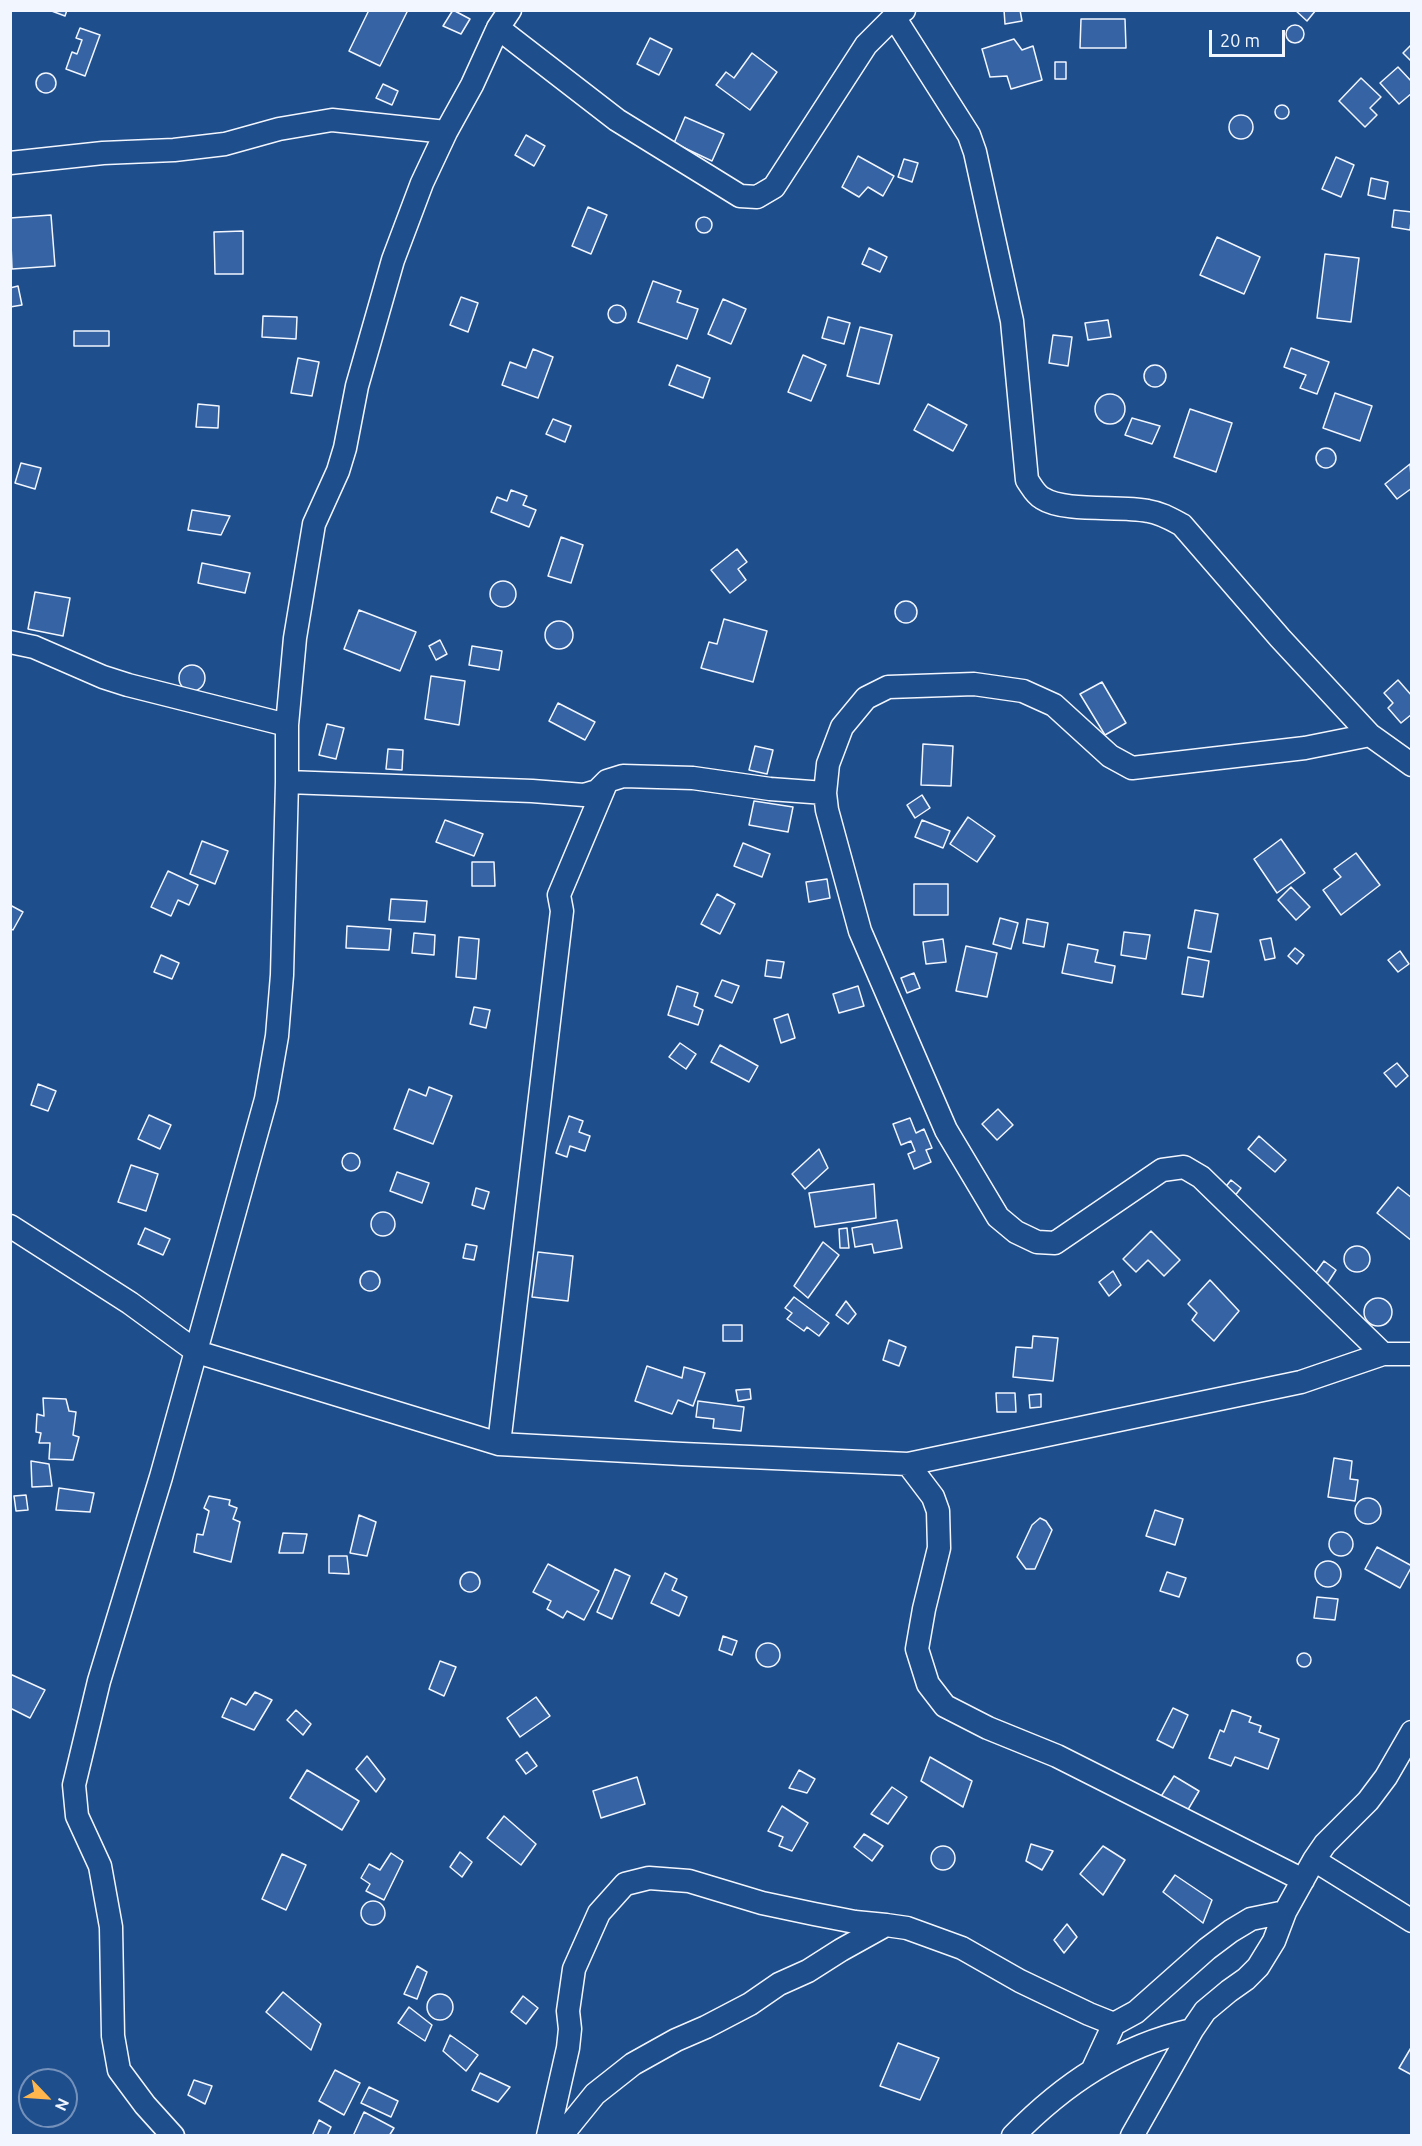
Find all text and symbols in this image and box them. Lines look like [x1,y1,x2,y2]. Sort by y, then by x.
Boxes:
scale bar [1212,18,1288,56]
text: 20 m [1220,30,1260,50]
north arrow [18,2068,78,2128]
text: N [52,2096,73,2114]

